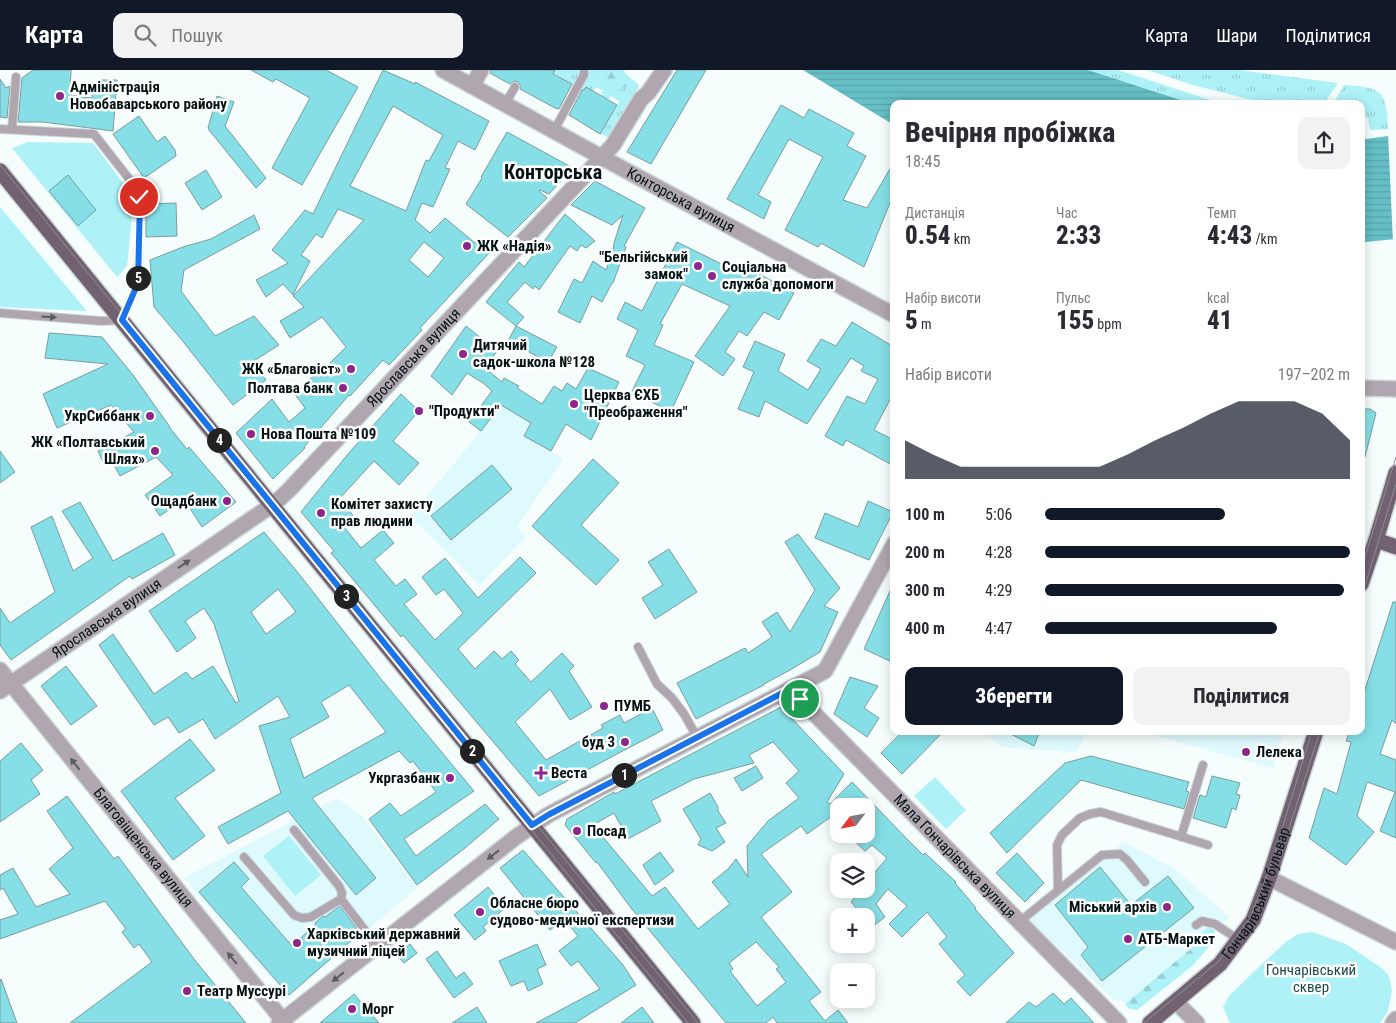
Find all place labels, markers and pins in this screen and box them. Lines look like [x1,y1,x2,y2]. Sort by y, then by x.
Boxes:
place label: Адміністрація Новобаварського району [70,78,227,113]
marker: Адміністрація Новобаварського району [54,90,66,102]
pin [118,176,160,218]
place label: ЖК «Надія» [477,237,552,255]
marker: ЖК «Надія» [461,240,473,252]
place label: "Бельгійський замок" [599,248,688,283]
place label: Соціальна служба допомоги [722,258,834,293]
marker: "Бельгійський замок" [692,260,704,272]
pin: 5 [126,266,150,290]
marker: Соціальна служба допомоги [706,270,718,282]
place label: Дитячий садок-школа №128 [473,336,595,371]
marker: Дитячий садок-школа №128 [457,348,469,360]
place label: ЖК «Благовіст» [242,360,341,378]
marker: ЖК «Благовіст» [345,363,357,375]
place label: Полтава банк [248,379,333,397]
marker: Полтава банк [337,382,349,394]
place label: Церква ЄХБ "Преображення" [584,386,688,421]
marker: Церква ЄХБ "Преображення" [568,398,580,410]
place label: "Продукти" [429,402,499,420]
marker: "Продукти" [413,405,425,417]
place label: УкрСиббанк [64,407,140,425]
marker: УкрСиббанк [144,410,156,422]
place label: Нова Пошта №109 [261,425,376,443]
pin: 4 [206,428,232,452]
marker: Нова Пошта №109 [245,428,257,440]
place label: ЖК «Полтавський Шлях» [31,433,145,468]
marker: ЖК «Полтавський Шлях» [149,445,161,457]
place label: Ощадбанк [151,492,217,510]
marker: Ощадбанк [221,495,233,507]
place label: Комітет захисту прав людини [331,495,433,530]
marker: Комітет захисту прав людини [315,507,327,519]
pin: 3 [334,584,358,608]
pin [779,678,821,720]
place label: ПУМБ [614,697,651,715]
marker: ПУМБ [598,700,610,712]
place label: буд 3 [582,733,615,751]
marker: буд 3 [619,736,631,748]
pin: 2 [460,738,484,764]
place label: Лелека [1256,743,1302,761]
marker: Лелека [1240,746,1252,758]
pin: 1 [612,762,636,788]
place label: Веста [551,764,587,782]
marker: Веста [535,767,547,779]
place label: Укргазбанк [368,769,440,787]
marker: Укргазбанк [444,772,456,784]
place label: Посад [587,822,627,840]
marker: Посад [571,825,583,837]
place label: Обласне бюро судово-медичної експертизи [490,894,674,929]
place label: Міський архів [1069,898,1157,916]
marker: Міський архів [1161,901,1173,913]
marker: Обласне бюро судово-медичної експертизи [474,906,486,918]
place label: Харківський державний музичний ліцей [307,925,460,960]
place label: АТБ-Маркет [1138,930,1215,948]
marker: АТБ-Маркет [1122,933,1134,945]
marker: Харківський державний музичний ліцей [291,937,303,949]
place label: Театр Муссурі [197,982,286,1000]
marker: Театр Муссурі [181,985,193,997]
place label: Морг [362,1000,394,1018]
marker: Морг [346,1003,358,1015]

